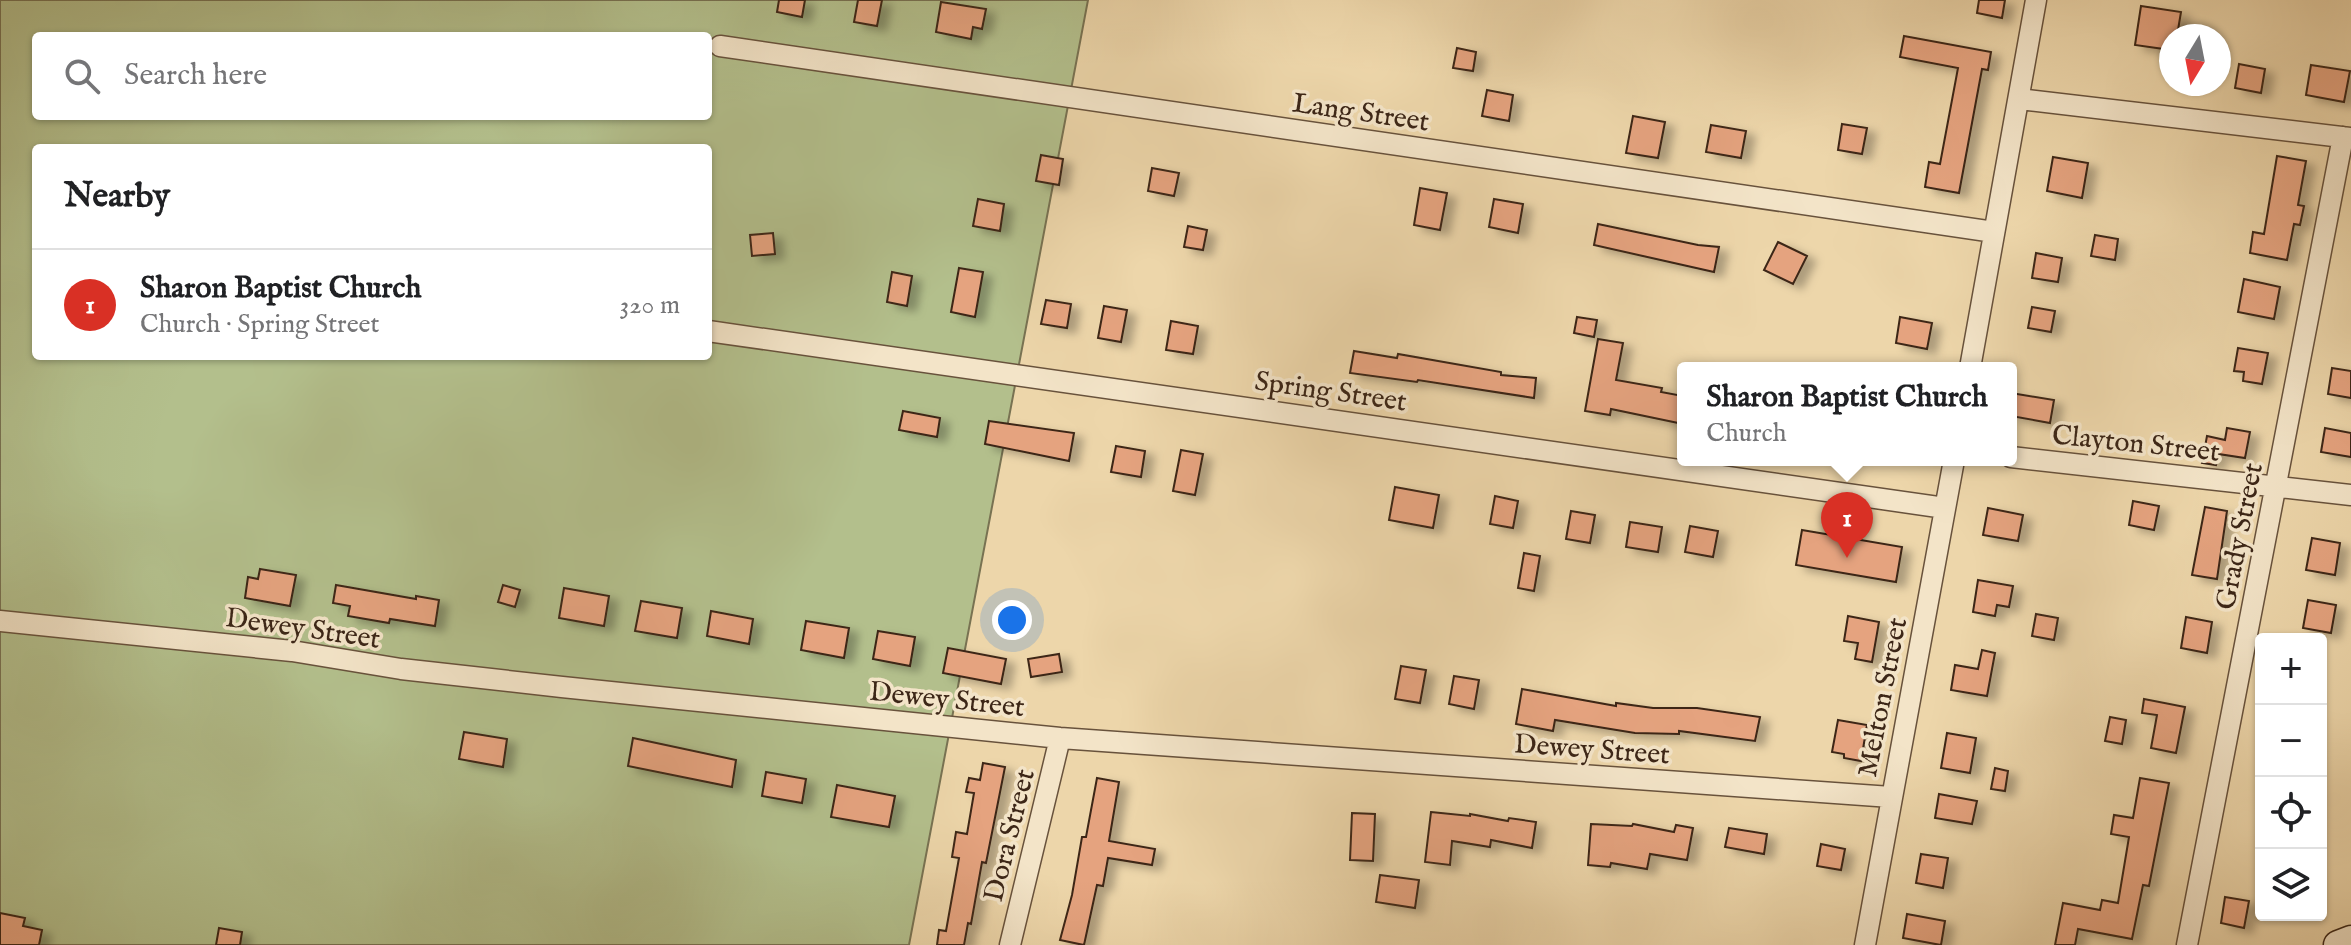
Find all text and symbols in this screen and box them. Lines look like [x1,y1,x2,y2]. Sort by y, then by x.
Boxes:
north arrow [2159,24,2231,96]
search box [32,32,712,120]
icon: search [60,54,104,98]
text: Search here [124,57,267,95]
street label: Lang Street [1290,87,1432,140]
text: Nearby [64,175,170,218]
text: Sharon Baptist Church [140,270,421,308]
text: 1 [85,289,95,322]
text: 320 m [620,289,680,322]
text: Church · Spring Street [140,308,379,341]
popup [1677,362,2017,466]
street label: Spring Street [1252,364,1409,421]
text: Sharon Baptist Church [1706,379,1988,417]
text: Church [1706,417,1787,450]
street label: Clayton Street [2050,418,2222,471]
street label: Grady Street [2209,460,2272,613]
pin: 1 [1821,492,1873,558]
your location [992,600,1032,640]
street label: Dewey Street [223,601,383,658]
street label: Melton Street [1851,614,1916,780]
map controls [2255,633,2327,921]
button: + [2255,633,2327,705]
street label: Dewey Street [867,675,1026,726]
button: − [2255,705,2327,777]
street label: Dewey Street [1513,728,1671,773]
street label: Dora Street [977,765,1044,906]
button: locate [2255,777,2327,849]
button: layers [2255,849,2327,921]

